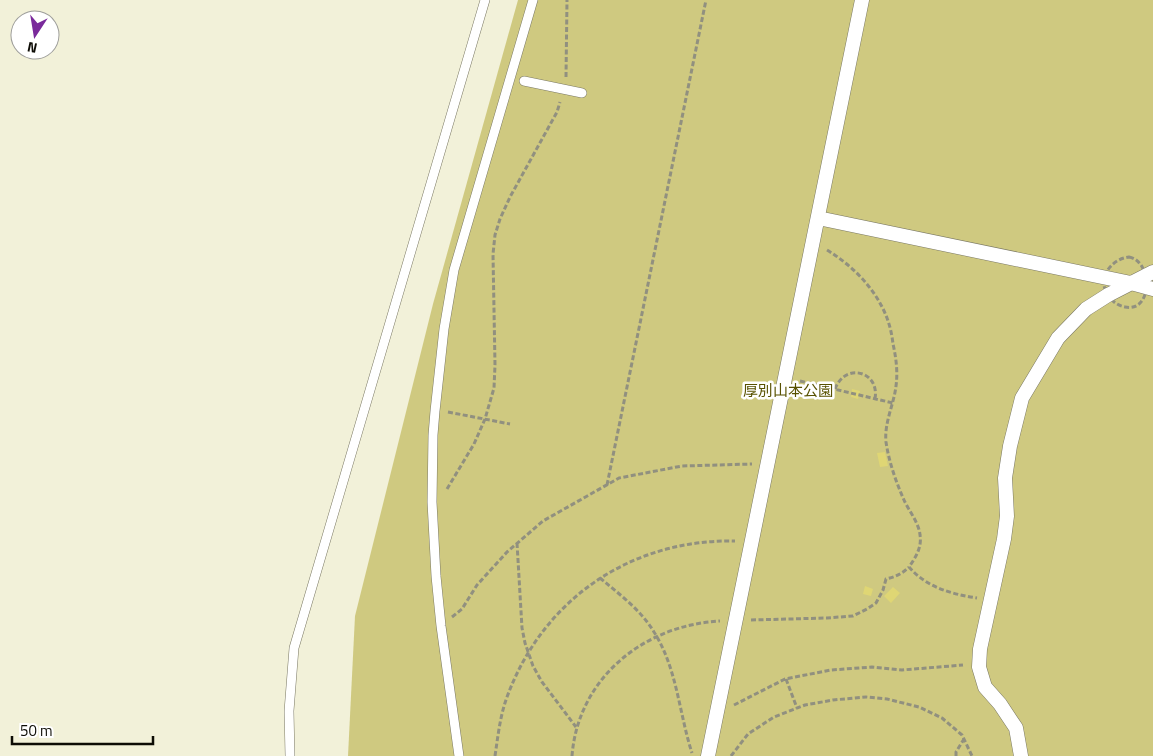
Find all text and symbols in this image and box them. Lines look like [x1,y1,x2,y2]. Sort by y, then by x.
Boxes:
north arrow [10,10,60,60]
text: N [25,37,39,59]
park label: 厚別山本公園 [743,379,833,402]
scale bar [12,714,154,746]
text: 50 m [20,719,53,742]

